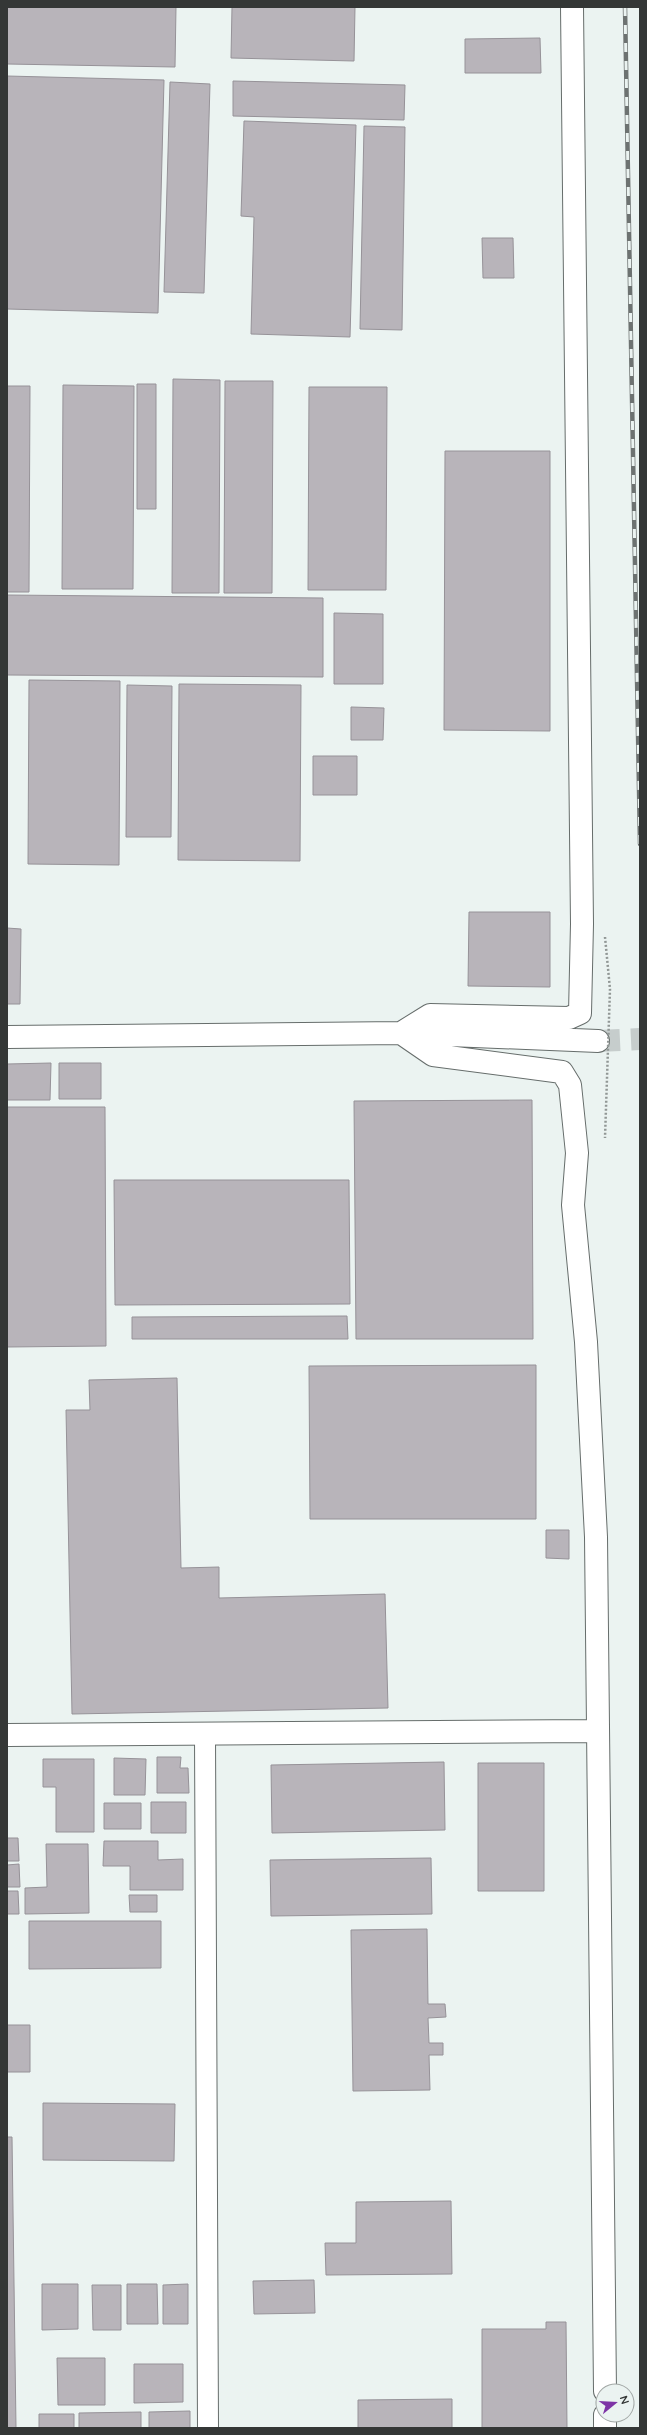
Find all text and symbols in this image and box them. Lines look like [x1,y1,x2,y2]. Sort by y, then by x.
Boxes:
north arrow [595,2383,635,2423]
text: N [617,2394,632,2406]

